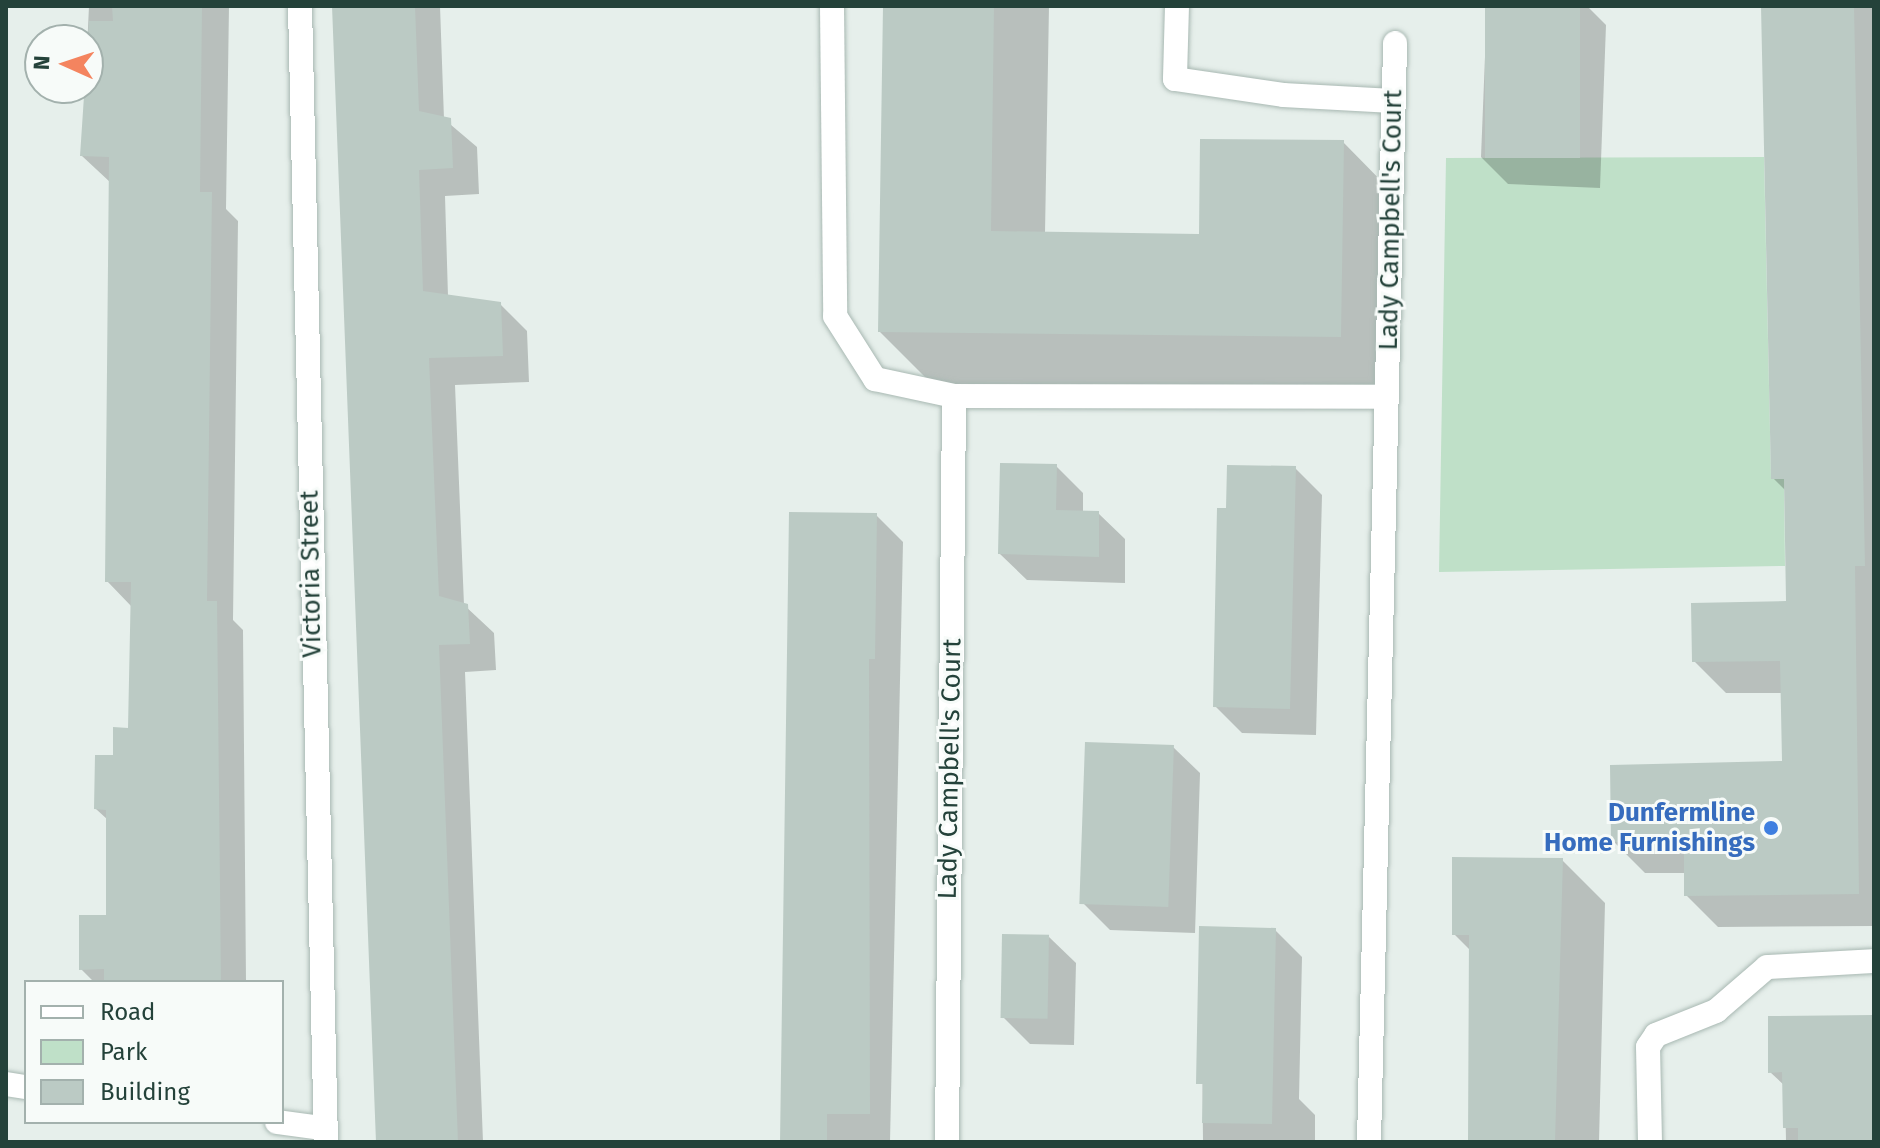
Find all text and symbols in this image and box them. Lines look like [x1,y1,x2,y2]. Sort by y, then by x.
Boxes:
north arrow [24,24,104,104]
text: N [28,55,55,71]
street label: Lady Campbell's Court [1373,89,1409,351]
street label: Victoria Street [294,490,328,658]
street label: Lady Campbell's Court [932,638,968,900]
place label: Dunfermline Home Furnishings [1544,797,1755,858]
marker: Dunfermline Home Furnishings [1762,819,1780,837]
legend [24,980,284,1124]
text: Road [100,998,155,1026]
text: Park [100,1038,147,1066]
text: Building [100,1078,190,1106]

